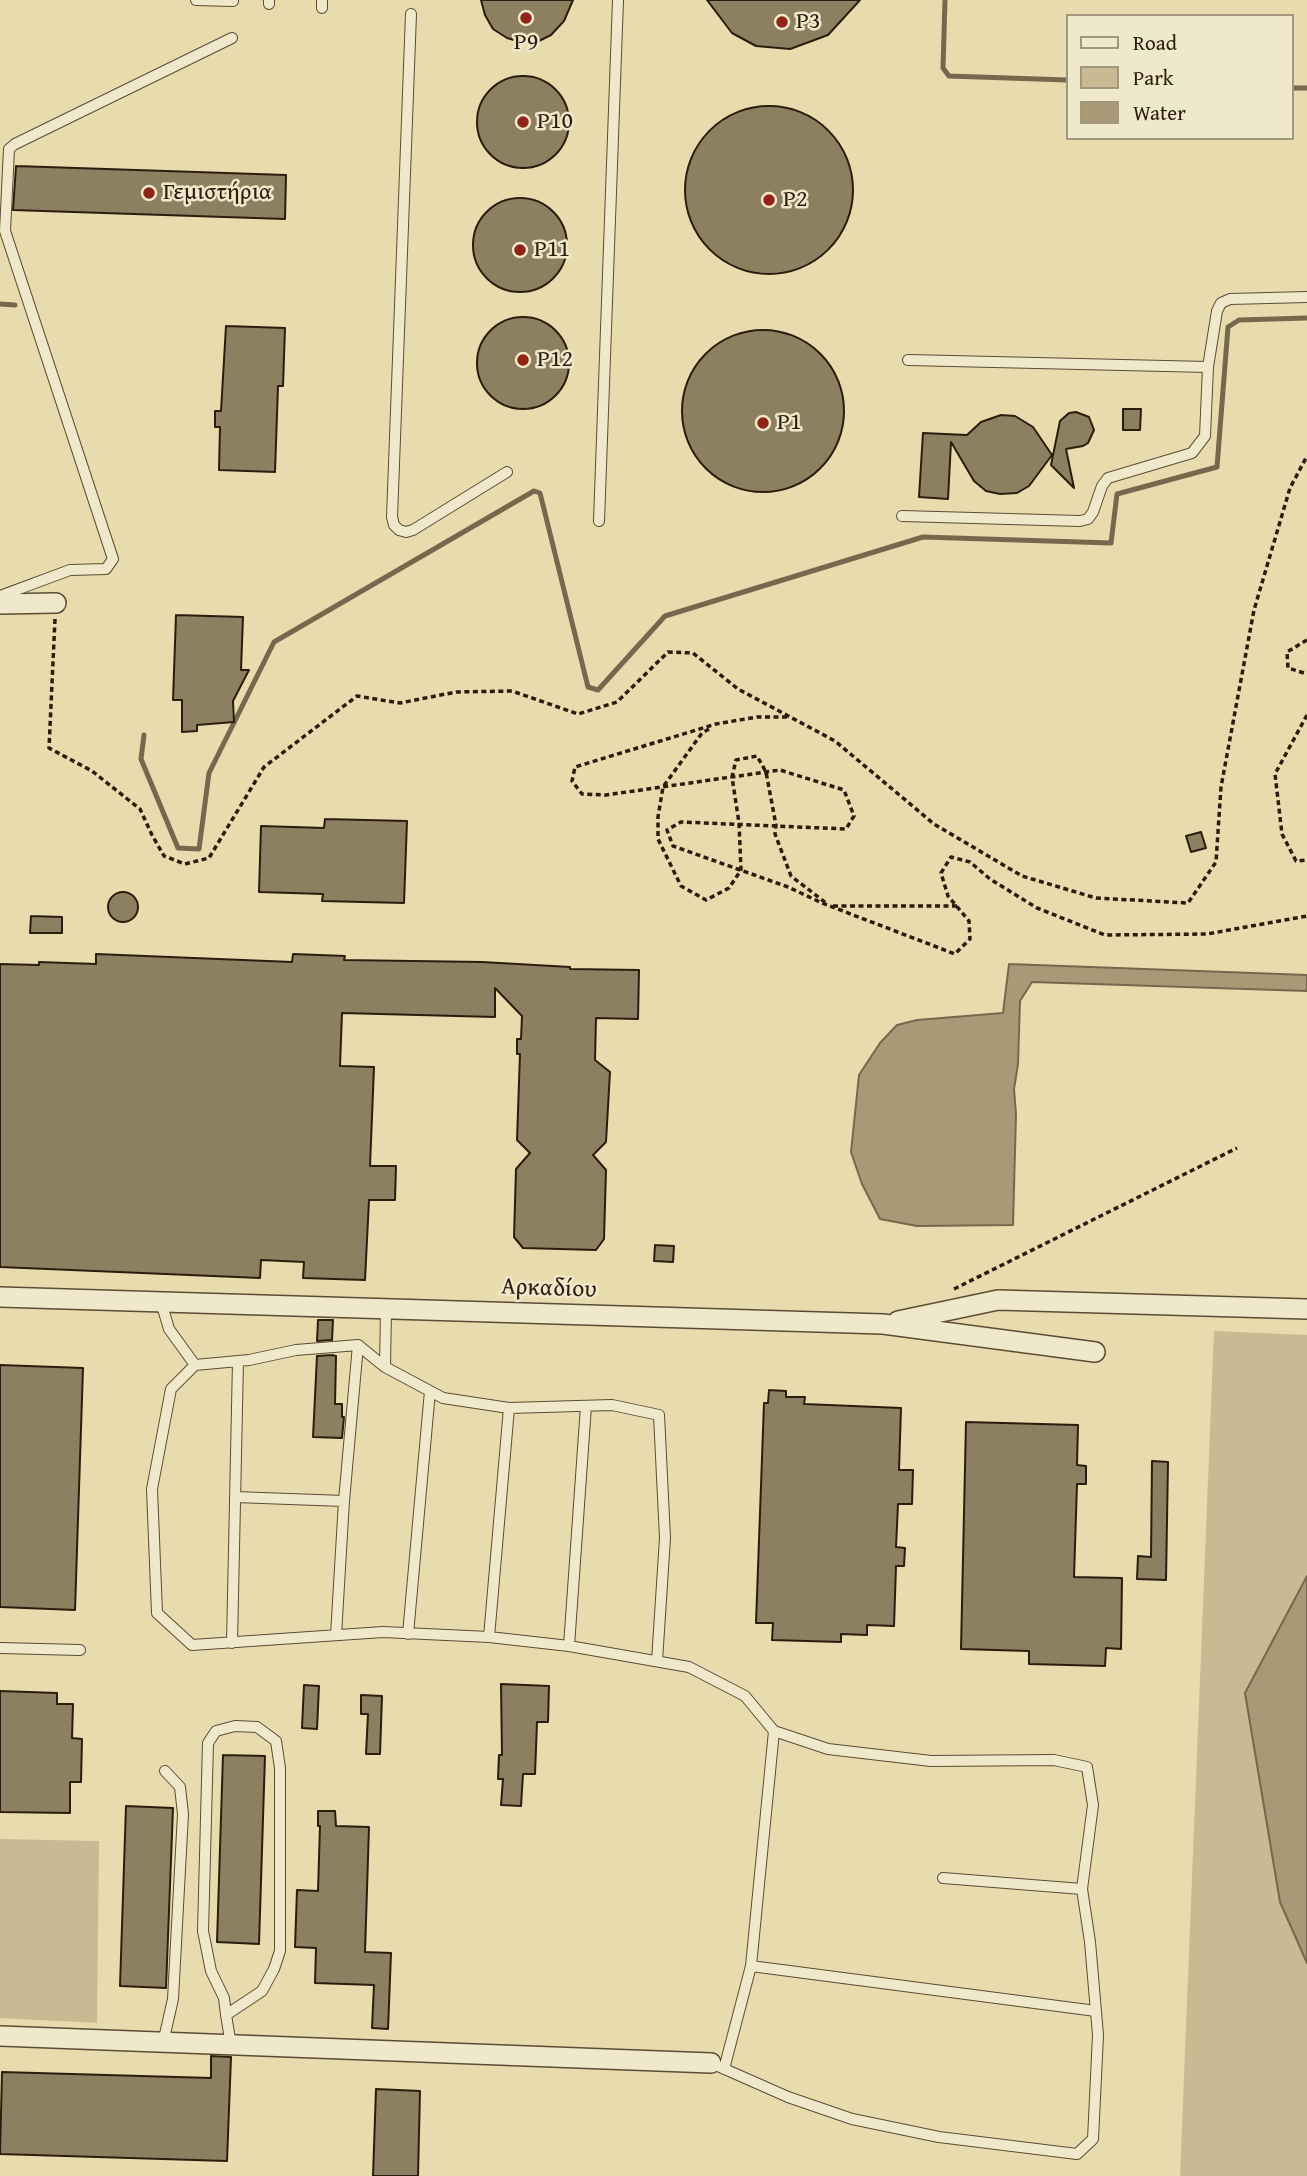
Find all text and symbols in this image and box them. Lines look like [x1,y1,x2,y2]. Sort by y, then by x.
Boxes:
place label: P3 [796,8,820,36]
marker: P9 [518,10,534,26]
marker: P3 [774,14,790,30]
legend [1066,14,1293,140]
text: Road [1133,27,1177,58]
place label: P9 [514,29,538,57]
text: Park [1133,62,1174,93]
text: Water [1133,97,1186,128]
place label: P10 [537,108,573,136]
marker: P10 [515,114,531,130]
place label: Γεμιστήρια [163,179,272,207]
marker: Γεμιστήρια [141,185,157,201]
place label: P2 [783,186,807,214]
marker: P2 [761,192,777,208]
place label: P11 [534,236,570,264]
marker: P11 [512,242,528,258]
place label: P12 [537,346,573,374]
marker: P12 [515,352,531,368]
place label: P1 [777,409,801,437]
marker: P1 [755,415,771,431]
street label: Αρκαδίου [501,1273,597,1305]

